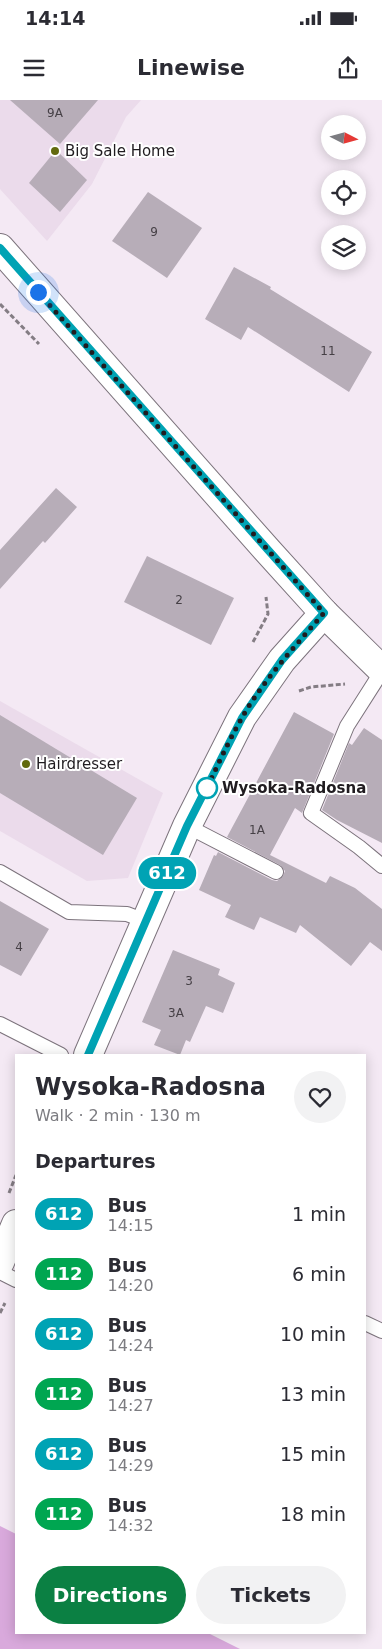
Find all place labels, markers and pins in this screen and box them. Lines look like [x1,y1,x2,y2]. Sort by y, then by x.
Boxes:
place label: Big Sale Home [65,142,175,160]
marker: Big Sale Home [49,145,61,157]
place label: Hairdresser [36,755,123,773]
marker: Hairdresser [20,758,32,770]
marker: Wysoka-Radosna [196,777,218,799]
place label: Wysoka-Radosna [222,779,366,797]

